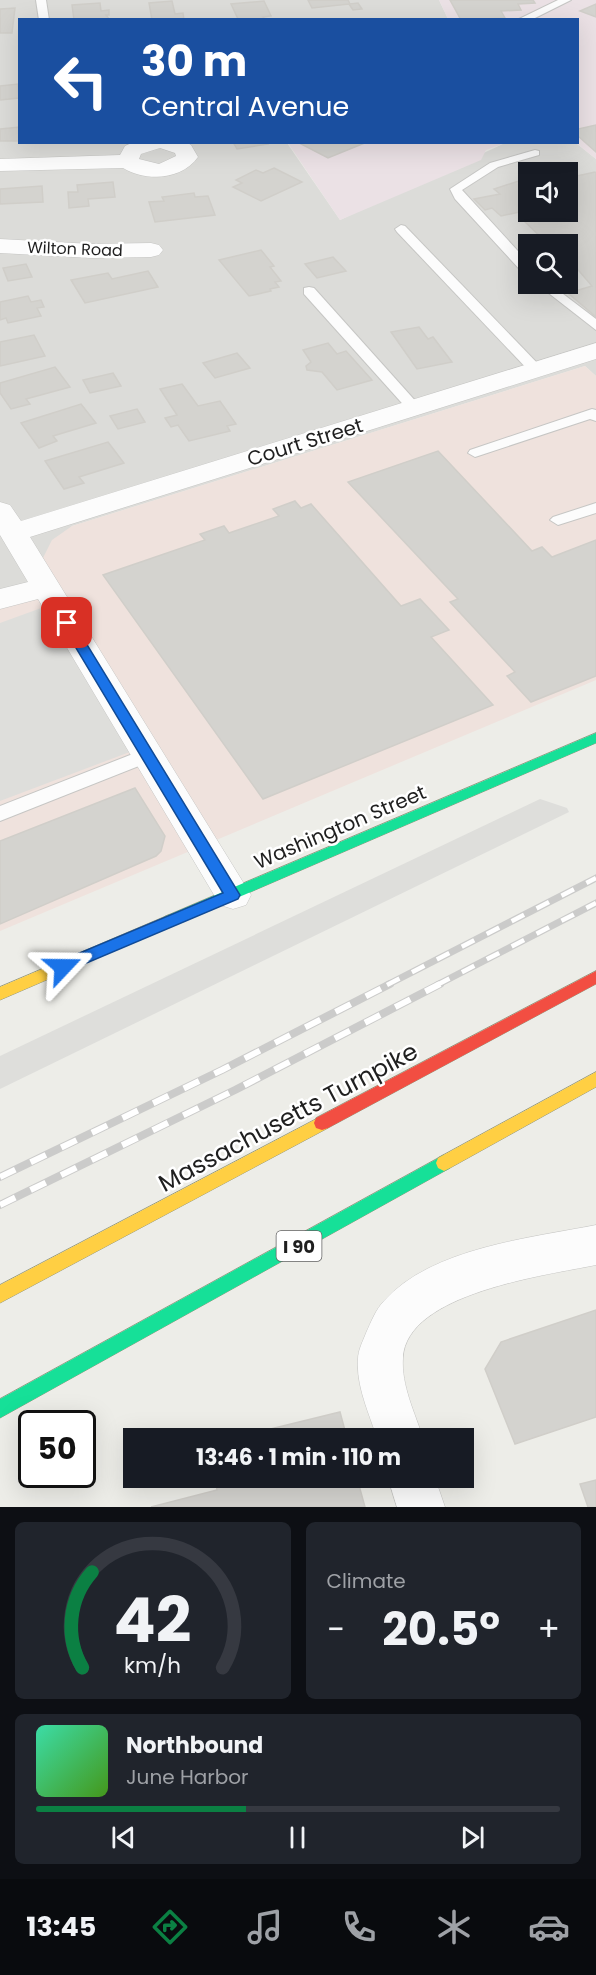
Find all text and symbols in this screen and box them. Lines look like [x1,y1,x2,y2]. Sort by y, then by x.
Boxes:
text: 30 m [141,32,247,91]
icon: left [42,42,120,120]
text: Central Avenue [141,88,349,125]
map controls [518,162,578,294]
button: sound [518,162,578,222]
button: search [518,234,578,294]
street label: Wilton Road [27,236,123,262]
street label: Court Street [244,411,366,473]
pin [41,597,92,648]
icon: arrive [50,606,83,639]
street label: Washington Street [250,778,430,876]
position arrow [31,935,95,999]
street label: Massachusetts Turnpike [153,1035,423,1199]
road number: I 90 [276,1231,322,1261]
speed limit sign: 50 [18,1410,96,1488]
text: 13:46 · 1 min · 110 m [196,1442,401,1473]
text: Climate [327,1567,406,1595]
text: 42 [114,1576,192,1664]
text: 20.5° [382,1598,500,1661]
text: − [327,1606,345,1653]
text: + [537,1606,560,1653]
text: km/h [124,1650,181,1681]
text: Northbound [126,1730,263,1761]
text: June Harbor [126,1763,249,1791]
icon: previous [107,1821,140,1854]
icon: pause [281,1821,314,1854]
icon: next [456,1821,489,1854]
icon: directions [149,1906,191,1948]
icon: music [244,1906,286,1948]
icon: phone [338,1906,380,1948]
icon: climate [433,1906,475,1948]
icon: car [528,1906,570,1948]
text: 13:45 [26,1908,96,1945]

